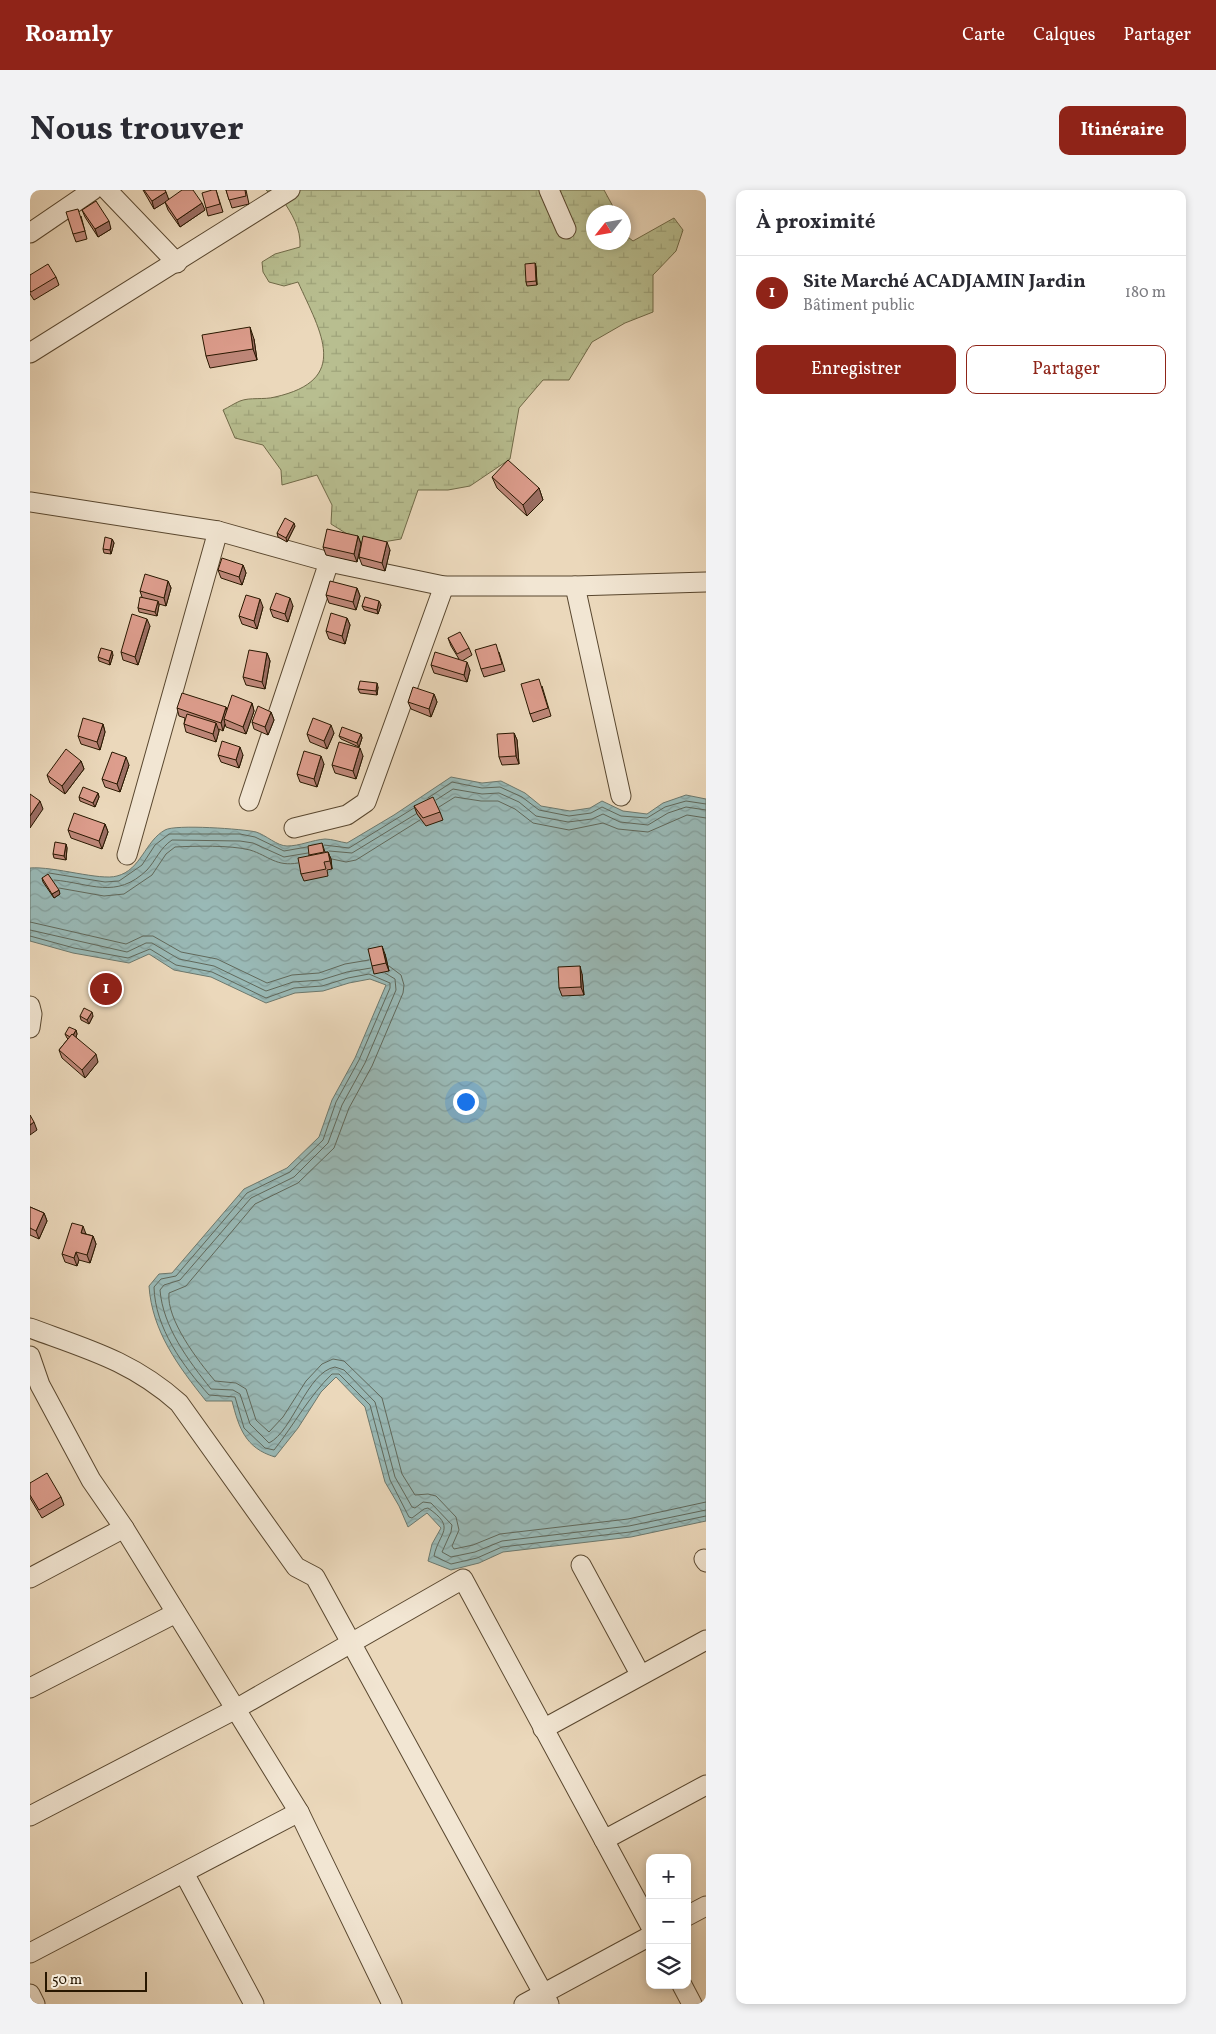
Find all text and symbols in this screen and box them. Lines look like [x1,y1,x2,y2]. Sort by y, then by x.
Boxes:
text: Roamly [25,18,113,52]
text: Carte [962,23,1005,48]
text: Calques [1033,23,1095,48]
text: Partager [1123,23,1191,48]
text: Nous trouver [30,106,244,154]
button: Itinéraire [1059,106,1186,155]
north arrow [586,205,631,250]
text: À proximité [756,208,875,237]
text: Site Marché ACADJAMIN Jardin [803,269,1086,295]
text: 1 [769,282,775,304]
text: 180 m [1125,282,1166,304]
text: Bâtiment public [803,295,915,317]
button: Enregistrer [756,345,956,394]
button: Partager [966,345,1166,394]
pin: 1 [90,970,122,1008]
your location [453,1089,479,1115]
map controls [646,1854,691,1989]
button: + [646,1854,691,1899]
button: − [646,1899,691,1944]
button: layers [646,1944,691,1989]
scale bar [45,1969,148,1992]
text: 50 m [52,1971,82,1990]

